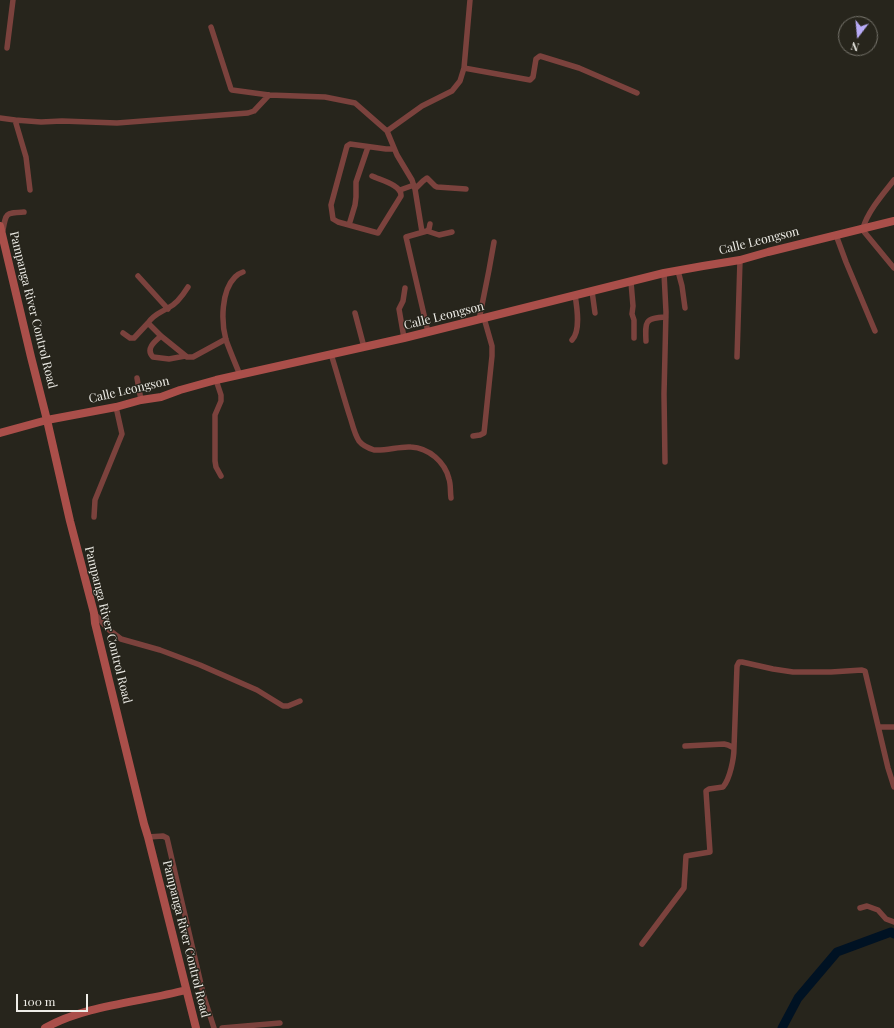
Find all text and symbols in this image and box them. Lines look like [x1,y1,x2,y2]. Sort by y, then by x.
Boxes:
north arrow [838,16,878,56]
text: N [849,39,861,55]
street label: Calle Leongson [717,224,801,258]
street label: Pampanga River Control Road [6,230,60,390]
street label: Calle Leongson [402,299,486,333]
street label: Calle Leongson [87,374,171,406]
street label: Pampanga River Control Road [81,545,135,705]
street label: Pampanga River Control Road [159,859,213,1019]
scale bar [18,986,90,1012]
text: 100 m [23,993,55,1009]

